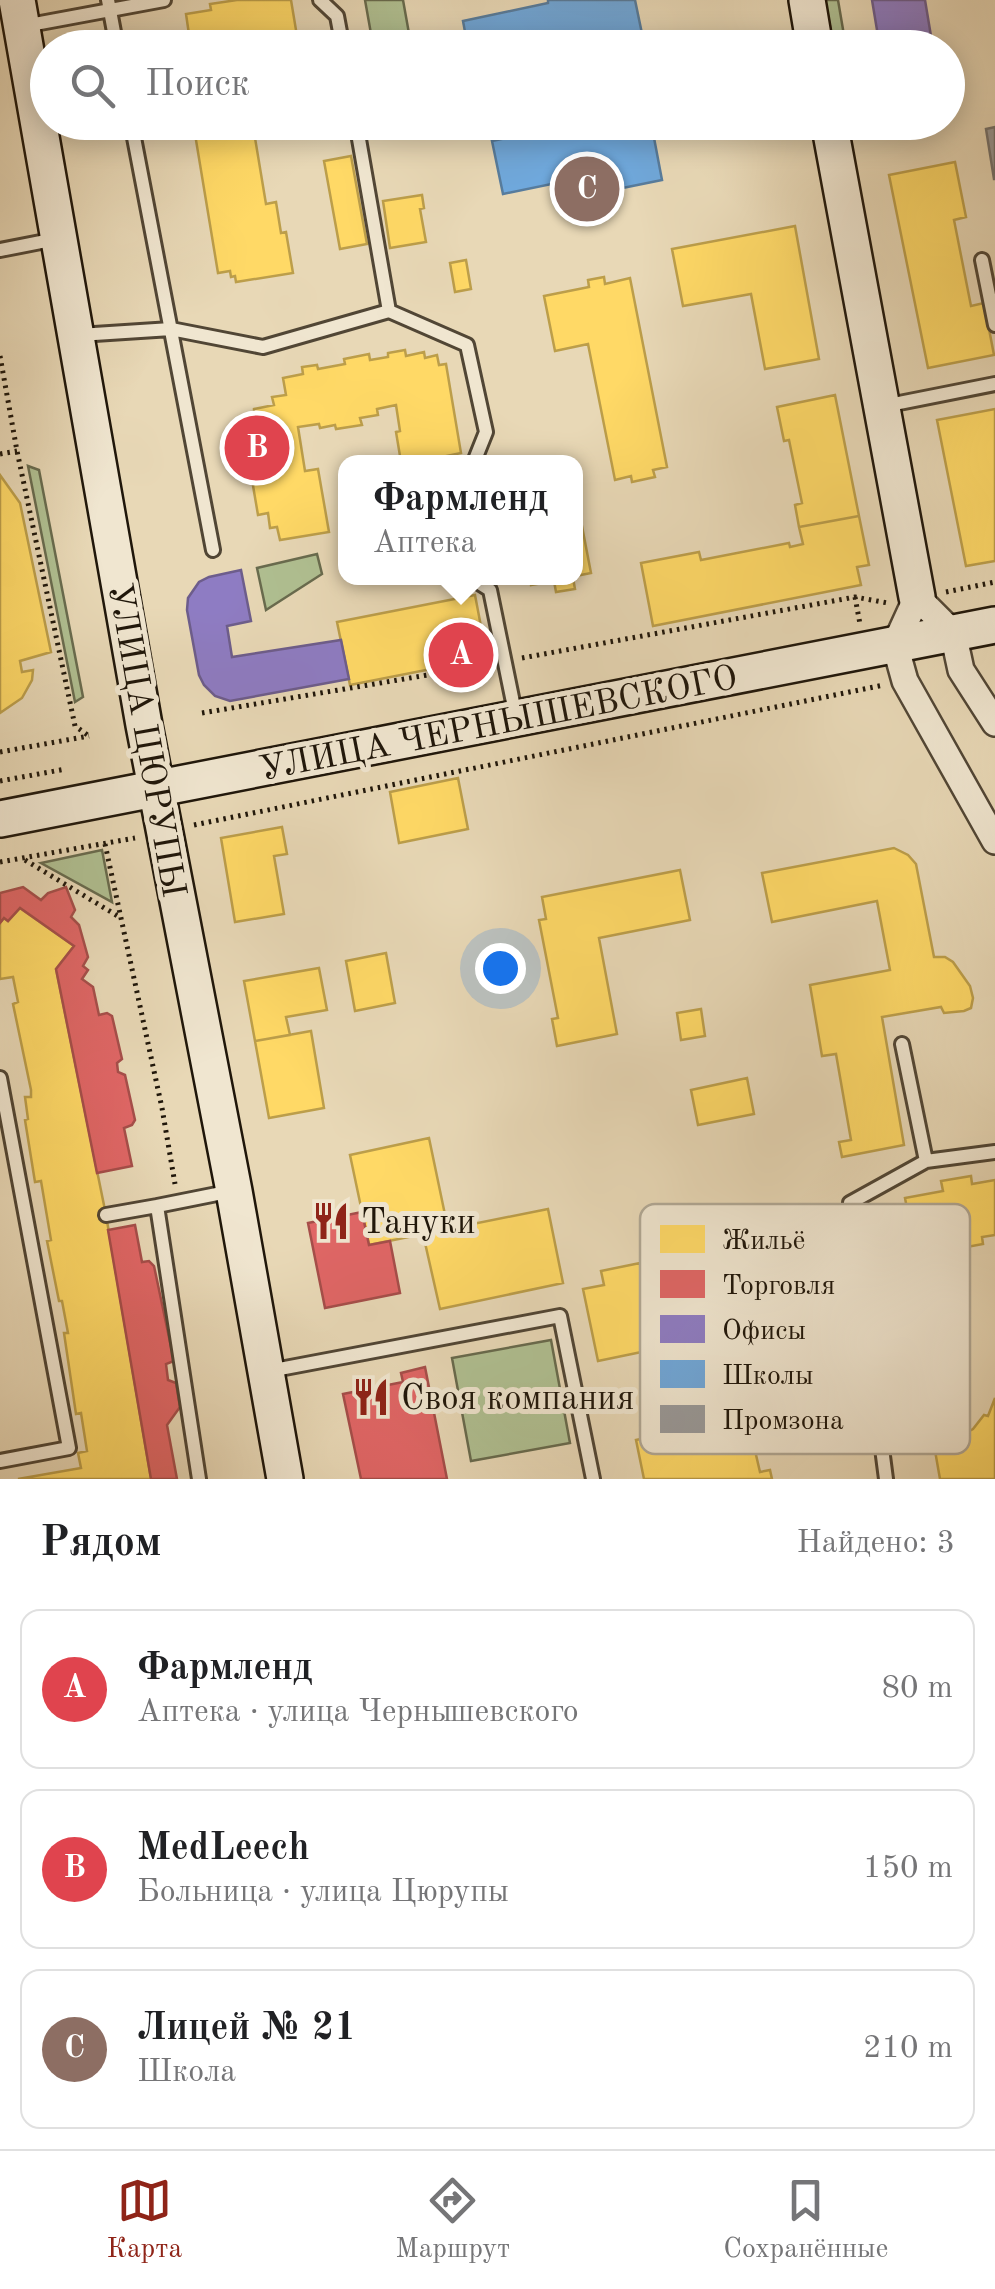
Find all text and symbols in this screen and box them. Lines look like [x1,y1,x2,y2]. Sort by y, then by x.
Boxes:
search box [30,30,965,140]
icon: search [65,58,120,113]
text: Поиск [145,66,250,104]
pin: C [554,152,620,226]
pin: B [224,410,290,486]
popup [338,455,583,585]
text: Фармленд [373,481,548,519]
text: Аптека [373,528,476,560]
street label: УЛИЦА ЦЮРУПЫ [101,581,190,900]
pin: A [428,618,494,692]
street label: УЛИЦА ЧЕРНЫШЕВСКОГО [257,661,740,788]
your location [475,943,526,994]
restaurant icon: Тануки [310,1200,352,1242]
legend [640,1204,970,1454]
place label: Тануки [361,1206,476,1241]
text: Жильё [722,1228,805,1256]
text: Торговля [722,1273,835,1301]
text: Офисы [722,1318,806,1346]
text: Школы [722,1363,813,1391]
restaurant icon: Своя компания [350,1376,392,1418]
place label: Своя компания [401,1382,634,1417]
text: Промзона [722,1408,844,1436]
text: Рядом [40,1523,162,1565]
text: Найдено: 3 [796,1528,955,1560]
text: Фармленд [137,1650,313,1688]
text: A [62,1673,87,1705]
text: 80 m [882,1673,953,1705]
text: Аптека · улица Чернышевского [137,1697,579,1729]
text: MedLeech [137,1830,310,1868]
text: B [63,1853,86,1885]
text: 150 m [863,1853,953,1885]
text: Больница · улица Цюрупы [137,1877,509,1909]
text: Лицей № 21 [137,2010,356,2048]
text: C [64,2033,85,2065]
text: 210 m [863,2033,953,2065]
text: Школа [137,2057,236,2089]
tab: Карта [107,2173,182,2268]
tab: Маршрут [395,2173,510,2268]
tab: Сохранённые [723,2173,888,2268]

